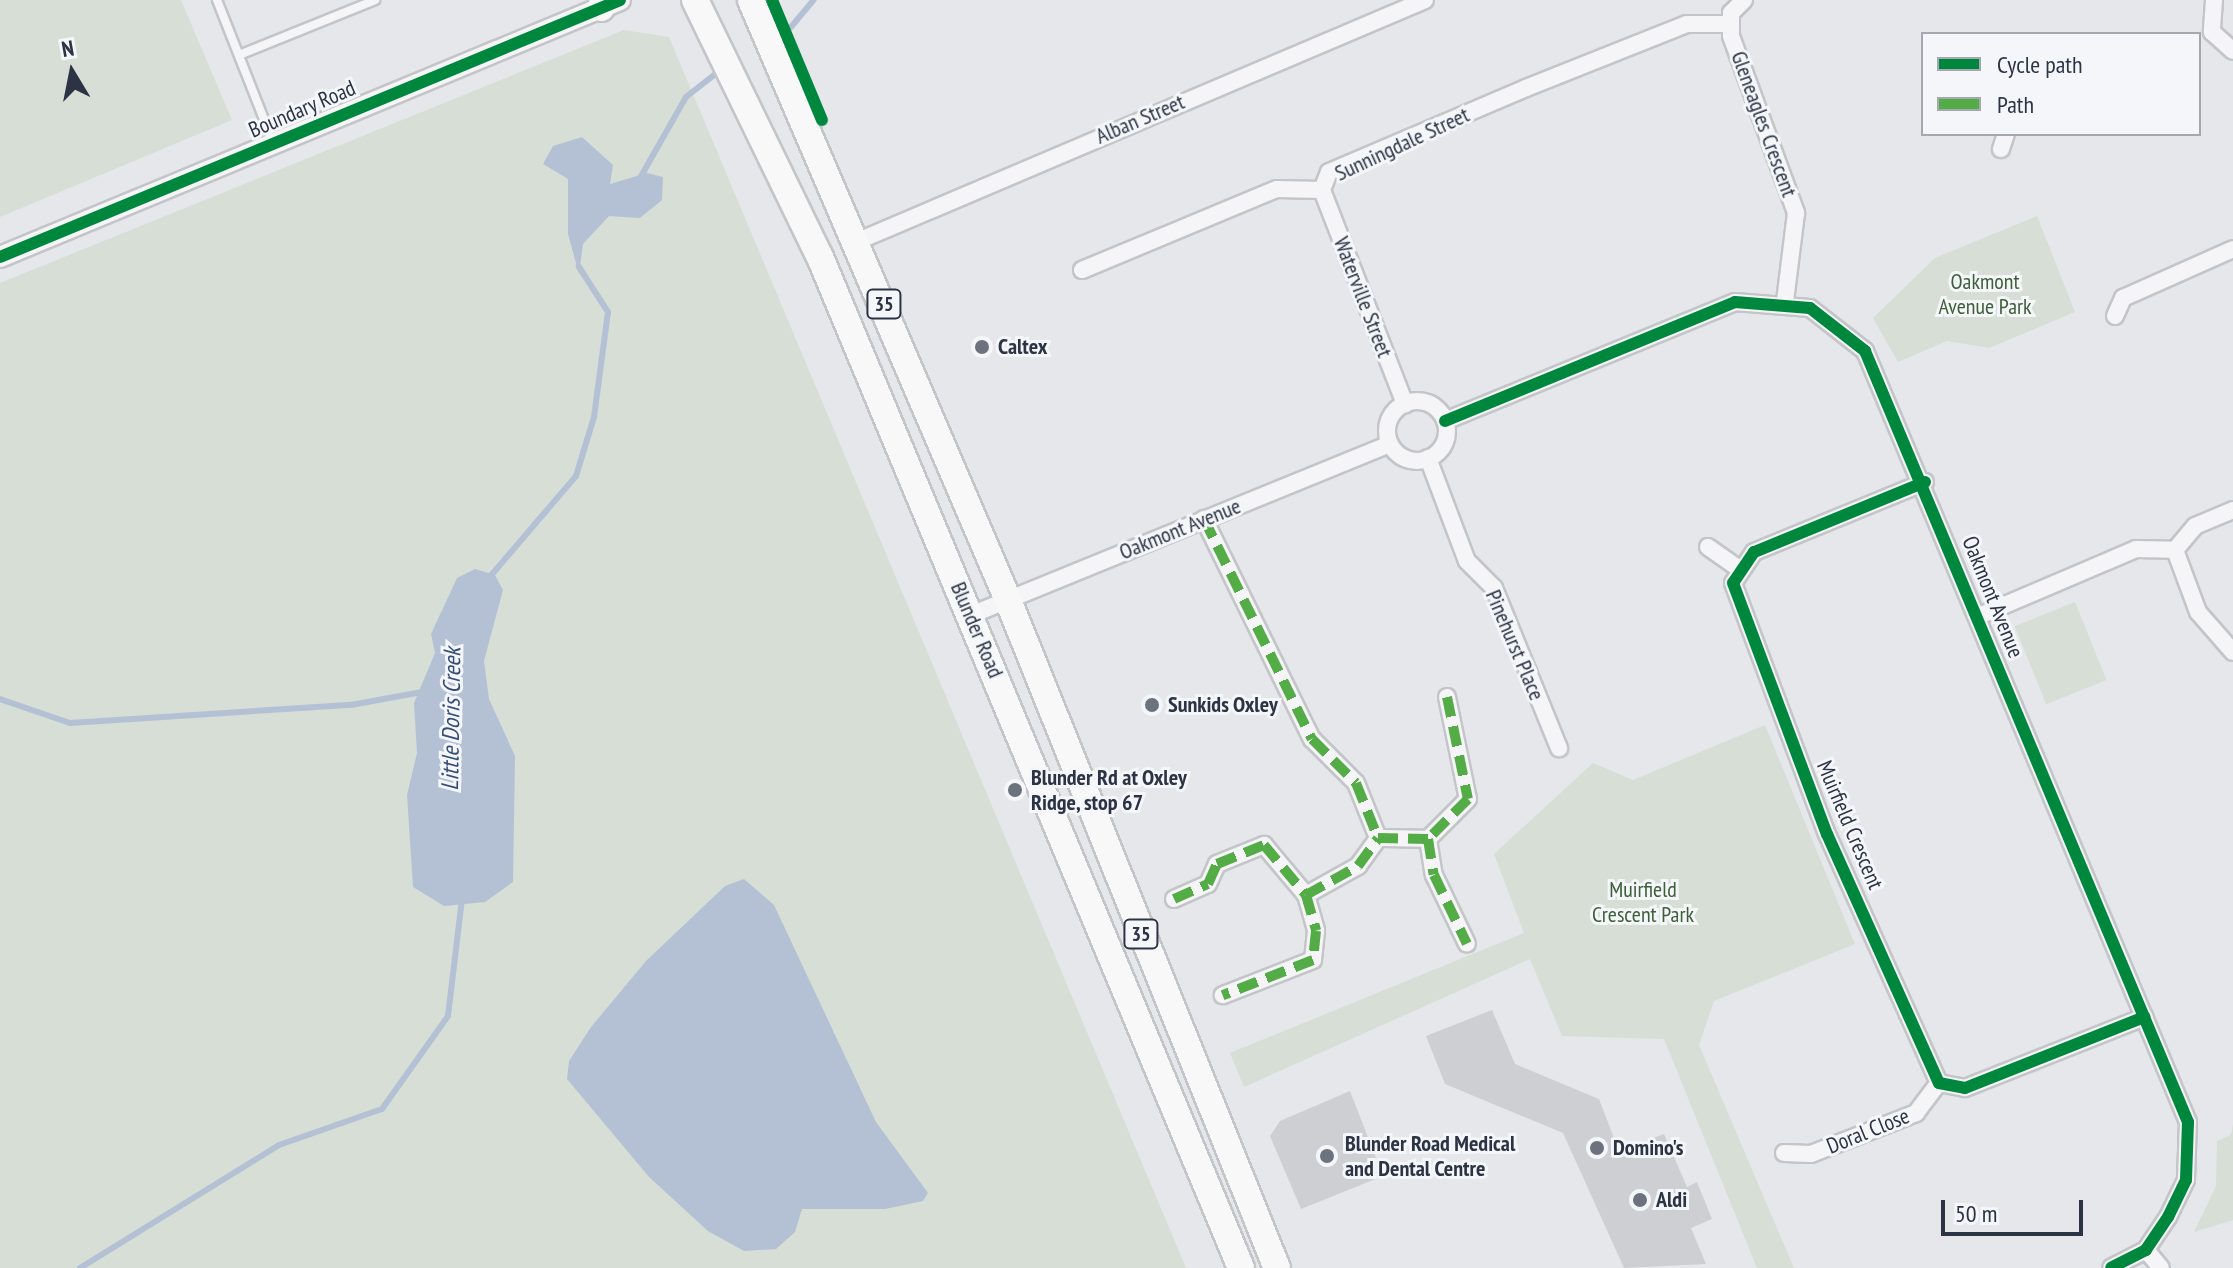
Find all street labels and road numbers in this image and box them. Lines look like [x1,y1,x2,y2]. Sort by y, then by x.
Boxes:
street label: Gleneagles Crescent [1725,48,1803,200]
street label: Boundary Road [244,75,360,143]
street label: Alban Street [1092,89,1188,149]
street label: Sunningdale Street [1331,101,1473,187]
street label: Waterville Street [1328,233,1398,361]
road number: 35 [866,288,902,320]
street label: Oakmont Avenue [1115,493,1245,565]
street label: Oakmont Avenue [1957,532,2029,662]
street label: Blunder Road [945,578,1009,682]
street label: Pinehurst Place [1480,586,1550,704]
street label: Muirfield Crescent [1811,757,1889,893]
road number: 35 [1123,918,1159,950]
street label: Doral Close [1823,1102,1913,1160]

